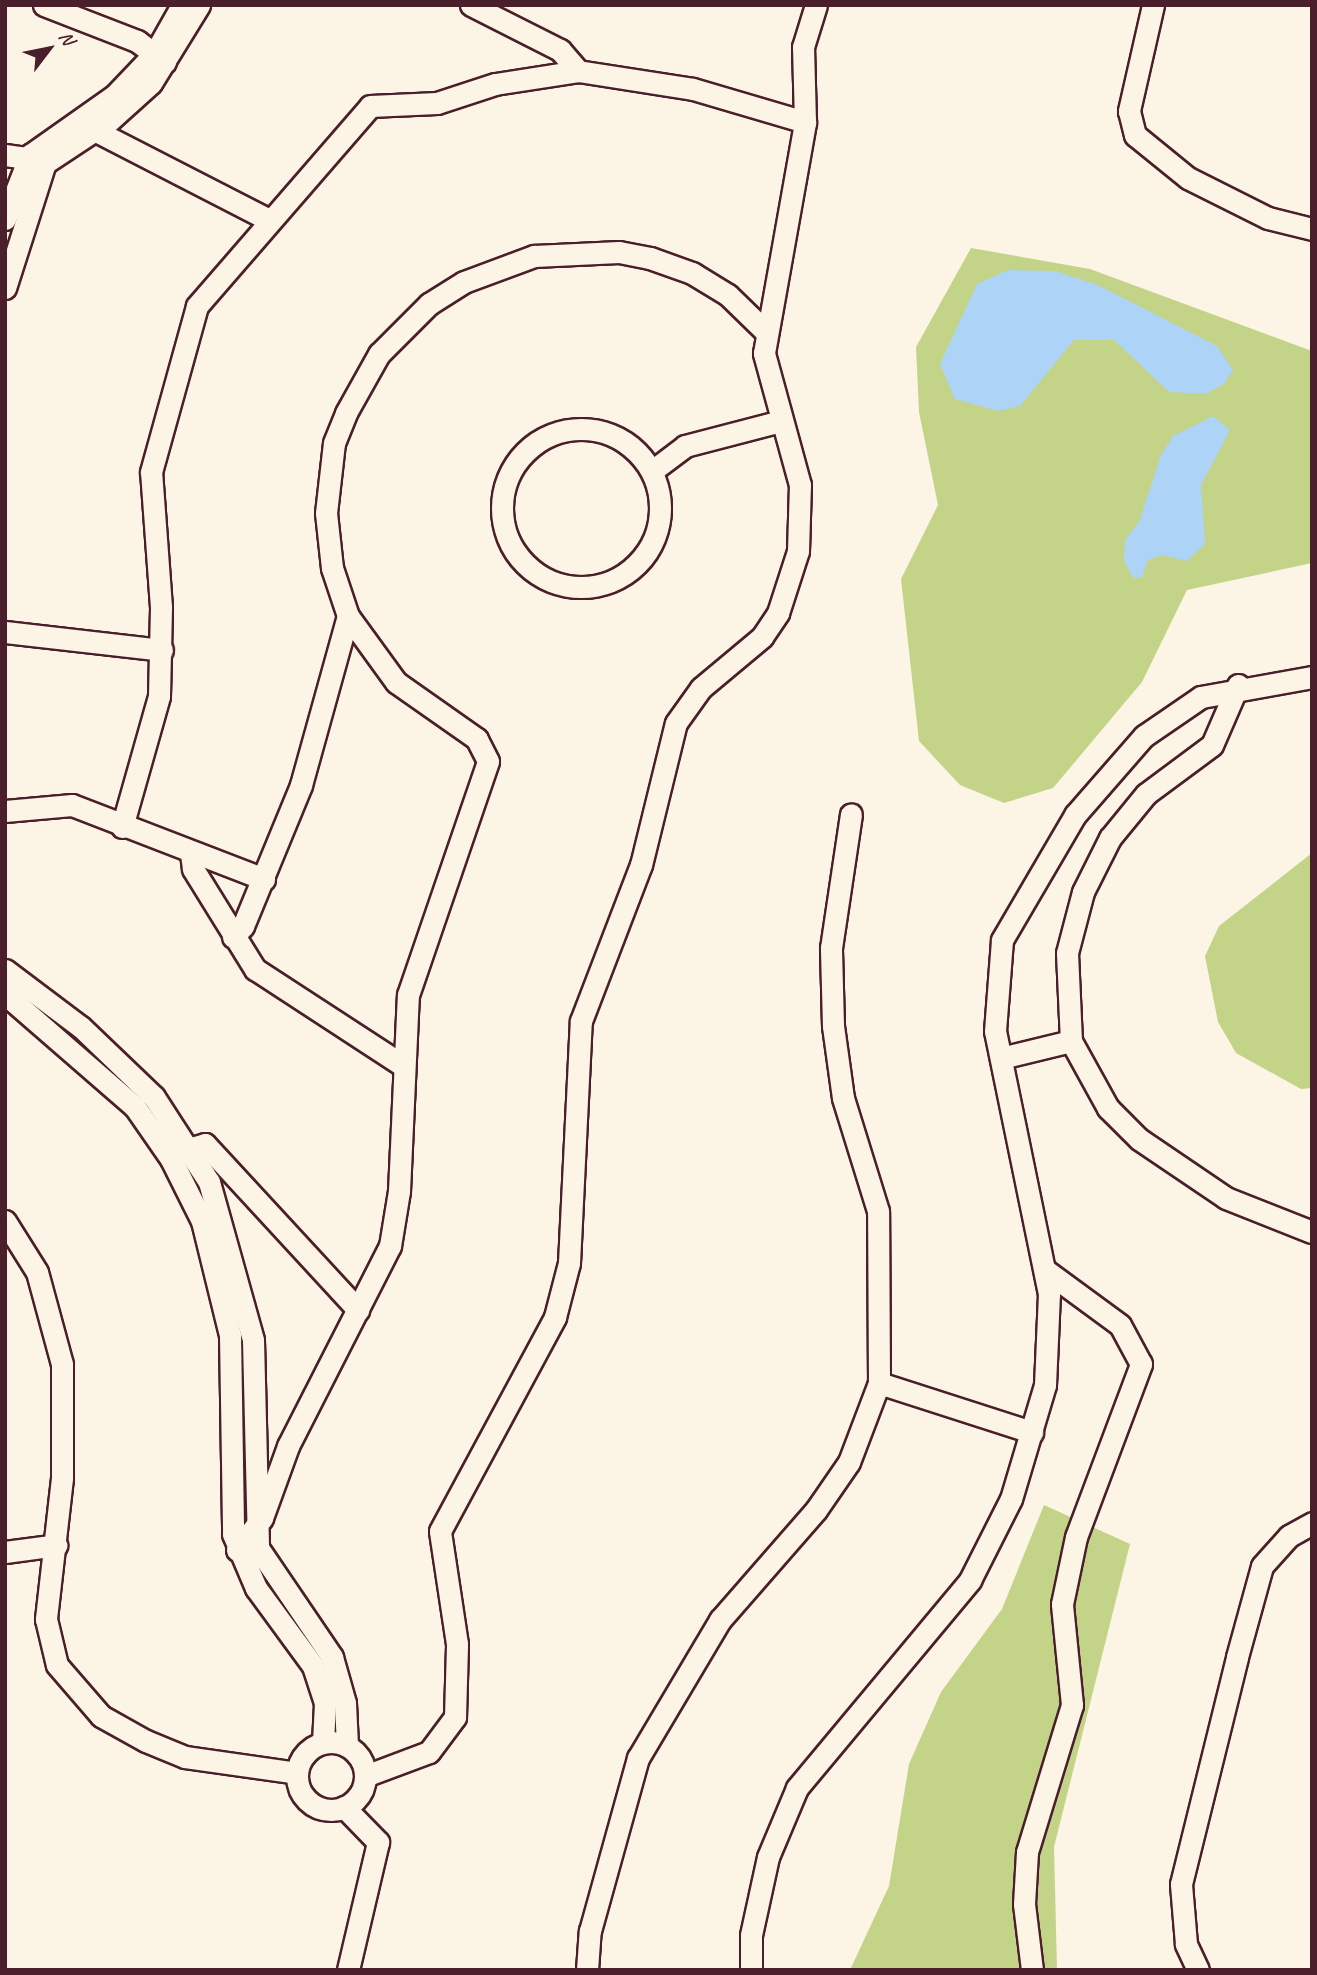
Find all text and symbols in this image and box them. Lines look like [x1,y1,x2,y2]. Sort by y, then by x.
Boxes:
north arrow [14,14,84,84]
text: N [54,27,80,49]

